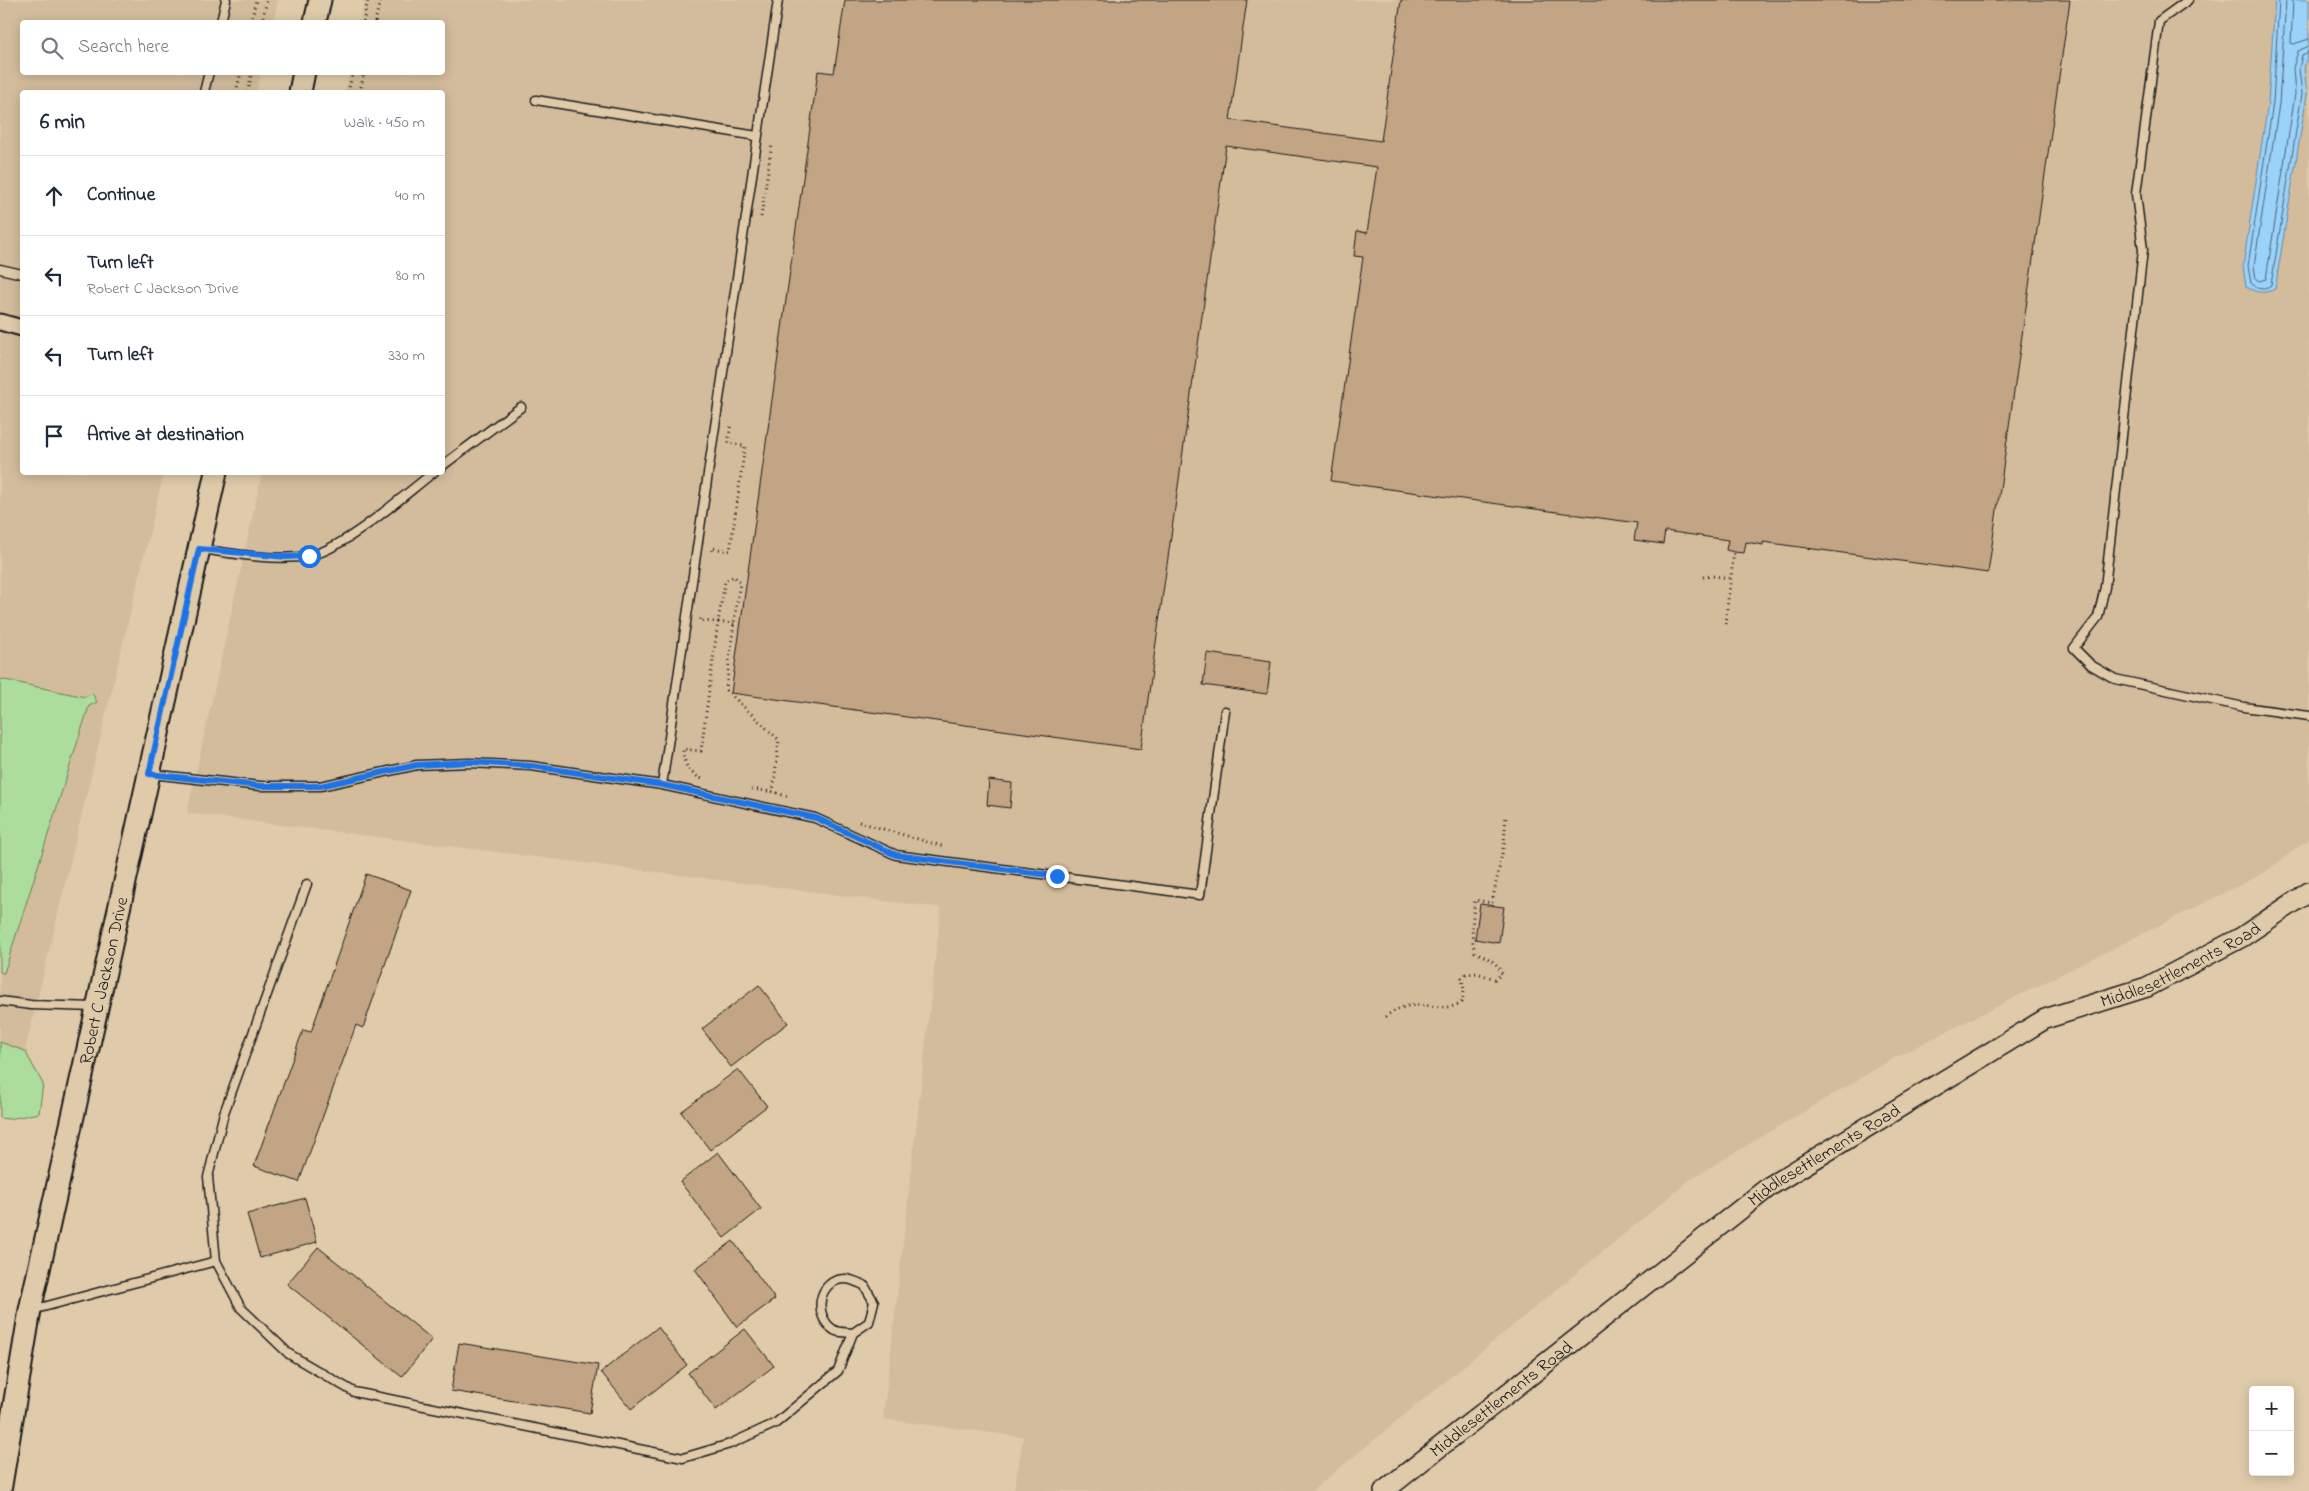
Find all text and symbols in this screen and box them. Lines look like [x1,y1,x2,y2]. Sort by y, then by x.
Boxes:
search box [20,20,445,75]
icon: search [38,34,66,62]
text: Search here [78,34,169,61]
text: 6 min [40,108,85,138]
text: Walk · 450 m [344,111,425,135]
icon: ahead [40,182,68,210]
text: Continue [87,182,155,209]
text: 40 m [395,184,425,208]
text: Turn left [87,250,154,277]
icon: left [40,262,68,290]
text: 80 m [396,264,425,288]
text: Robert C Jackson Drive [87,277,239,301]
icon: left [40,342,68,370]
text: Turn left [87,342,154,369]
text: 330 m [388,344,425,368]
icon: arrive [40,422,68,450]
text: Arrive at destination [87,422,244,449]
route start [298,545,321,568]
route end [1046,865,1069,888]
street label: Robert C Jackson Drive [74,894,136,1067]
street label: Middlesettlements Road [2097,917,2267,1016]
street label: Middlesettlements Road [1743,1099,1906,1214]
street label: Middlesettlements Road [1425,1335,1579,1465]
map controls [2249,1386,2294,1476]
button: + [2249,1386,2294,1431]
button: − [2249,1431,2294,1476]

